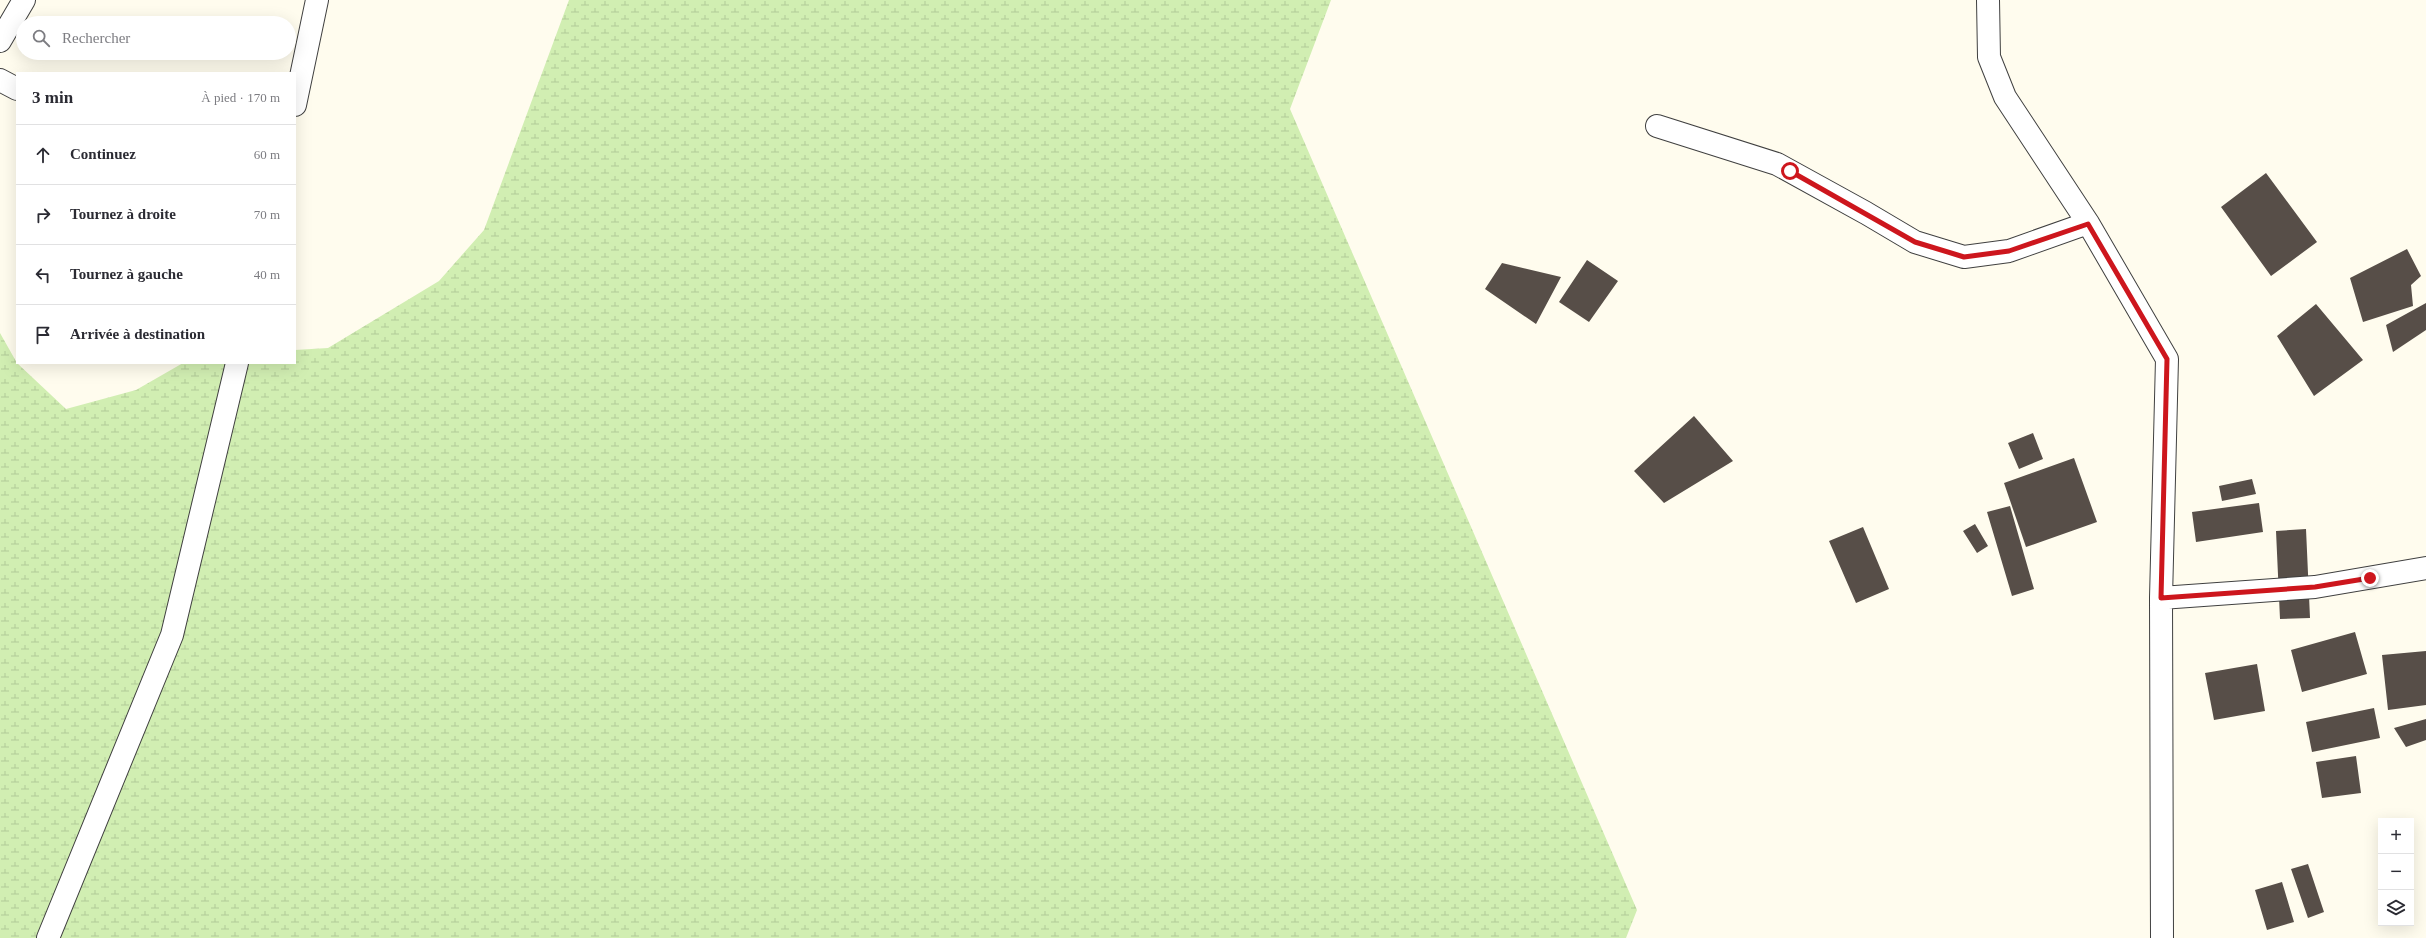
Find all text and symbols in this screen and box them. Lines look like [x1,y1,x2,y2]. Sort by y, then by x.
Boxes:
search box [16,16,296,60]
icon: search [30,27,52,49]
text: Rechercher [62,30,130,46]
text: 3 min [32,88,73,107]
text: À pied · 170 m [201,90,280,105]
icon: ahead [32,144,54,166]
text: Continuez [70,146,136,162]
text: 60 m [254,147,280,162]
route start [1781,162,1799,180]
icon: right [32,204,54,226]
text: Tournez à droite [70,206,176,222]
text: 70 m [254,207,280,222]
icon: left [32,264,54,286]
text: Tournez à gauche [70,266,183,282]
text: 40 m [254,267,280,282]
icon: arrive [32,324,54,346]
text: Arrivée à destination [70,326,205,342]
route end [2361,569,2379,587]
map controls [2378,818,2414,926]
button: + [2378,818,2414,854]
button: − [2378,854,2414,890]
button: layers [2378,890,2414,926]

